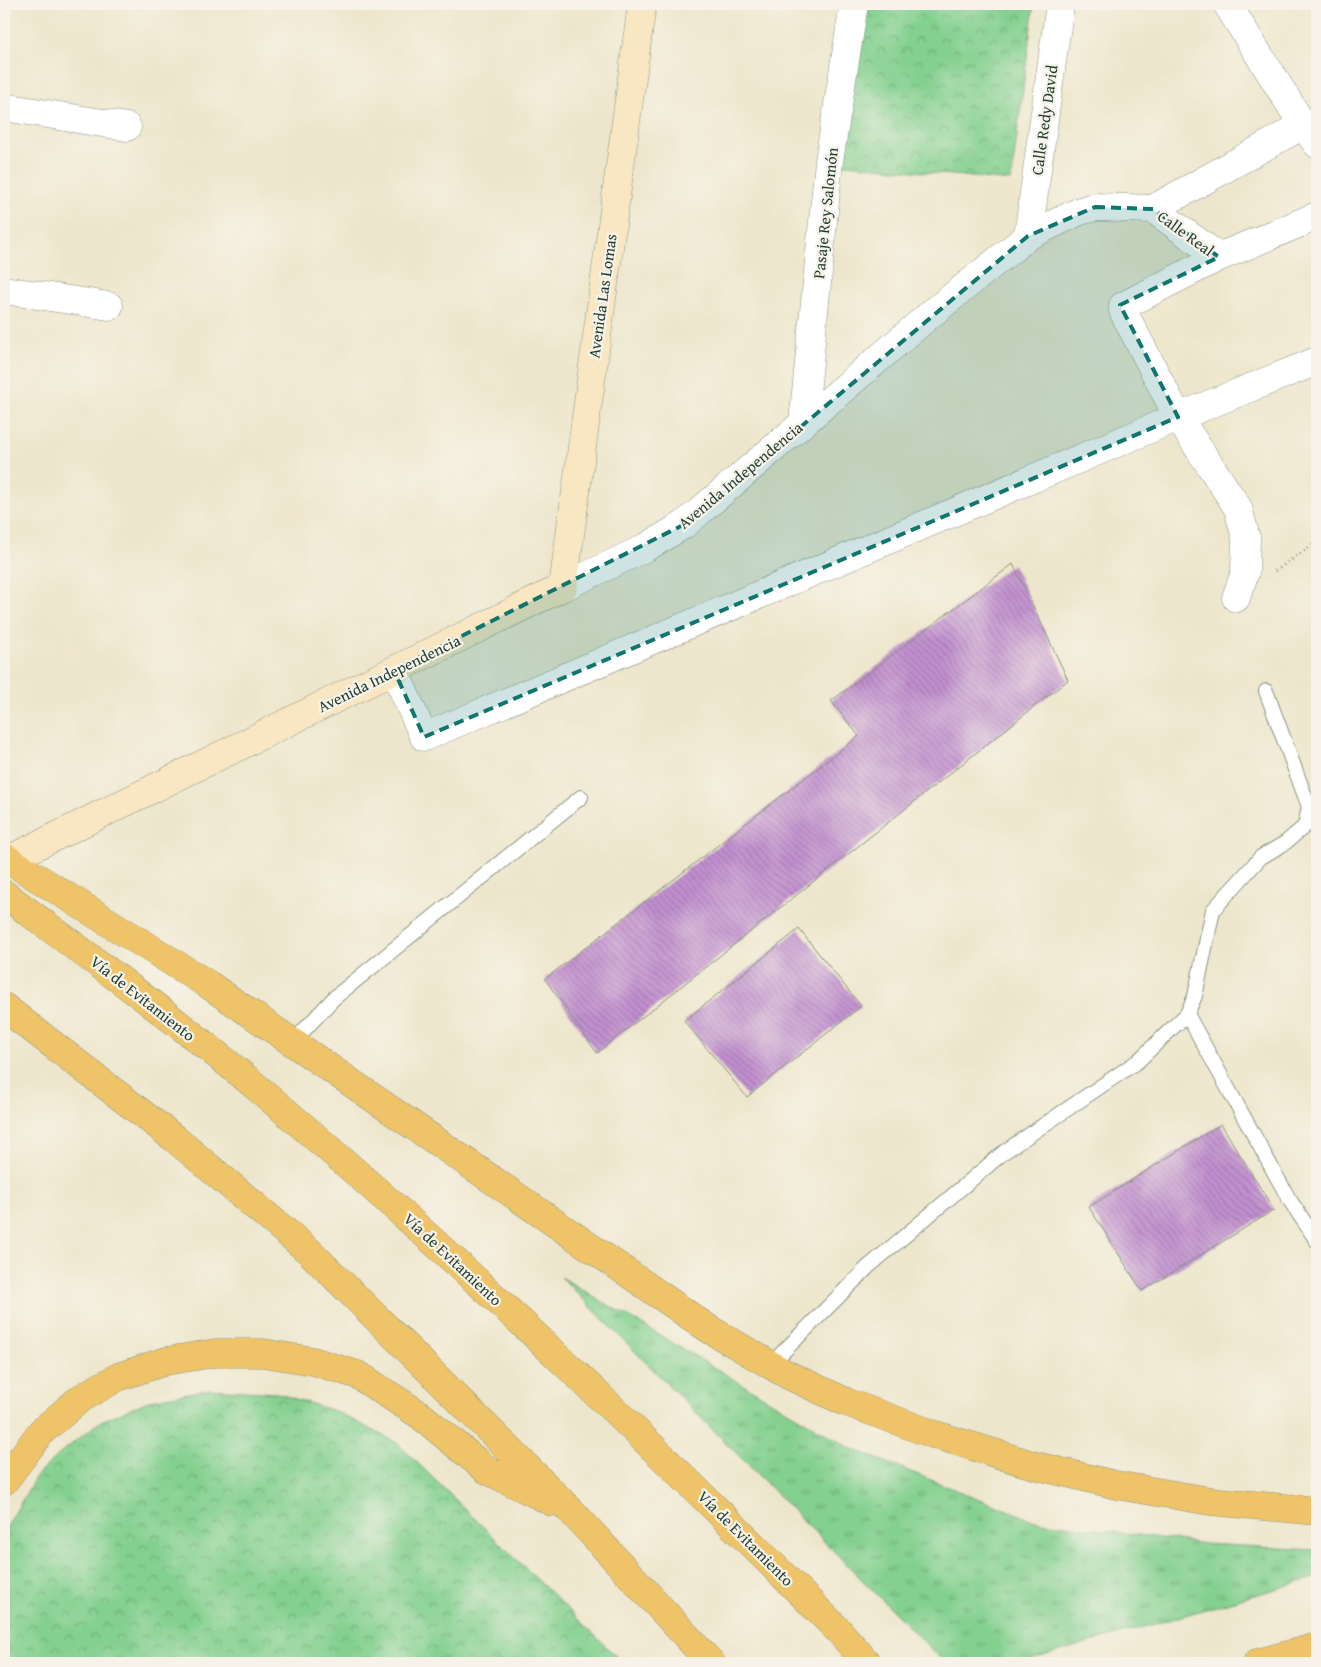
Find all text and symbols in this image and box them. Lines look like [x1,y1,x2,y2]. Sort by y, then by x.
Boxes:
street label: Calle Redy David [1024,63,1064,177]
street label: Pasaje Rey Salomón [806,146,844,280]
street label: Calle Real [1153,204,1220,262]
street label: Avenida Las Lomas [581,232,623,360]
street label: Avenida Independencia [672,415,808,534]
street label: Avenida Independencia [313,628,465,718]
street label: Vía de Evitamiento [85,949,201,1047]
street label: Vía de Evitamiento [398,1207,508,1311]
street label: Vía de Evitamiento [693,1485,799,1591]

